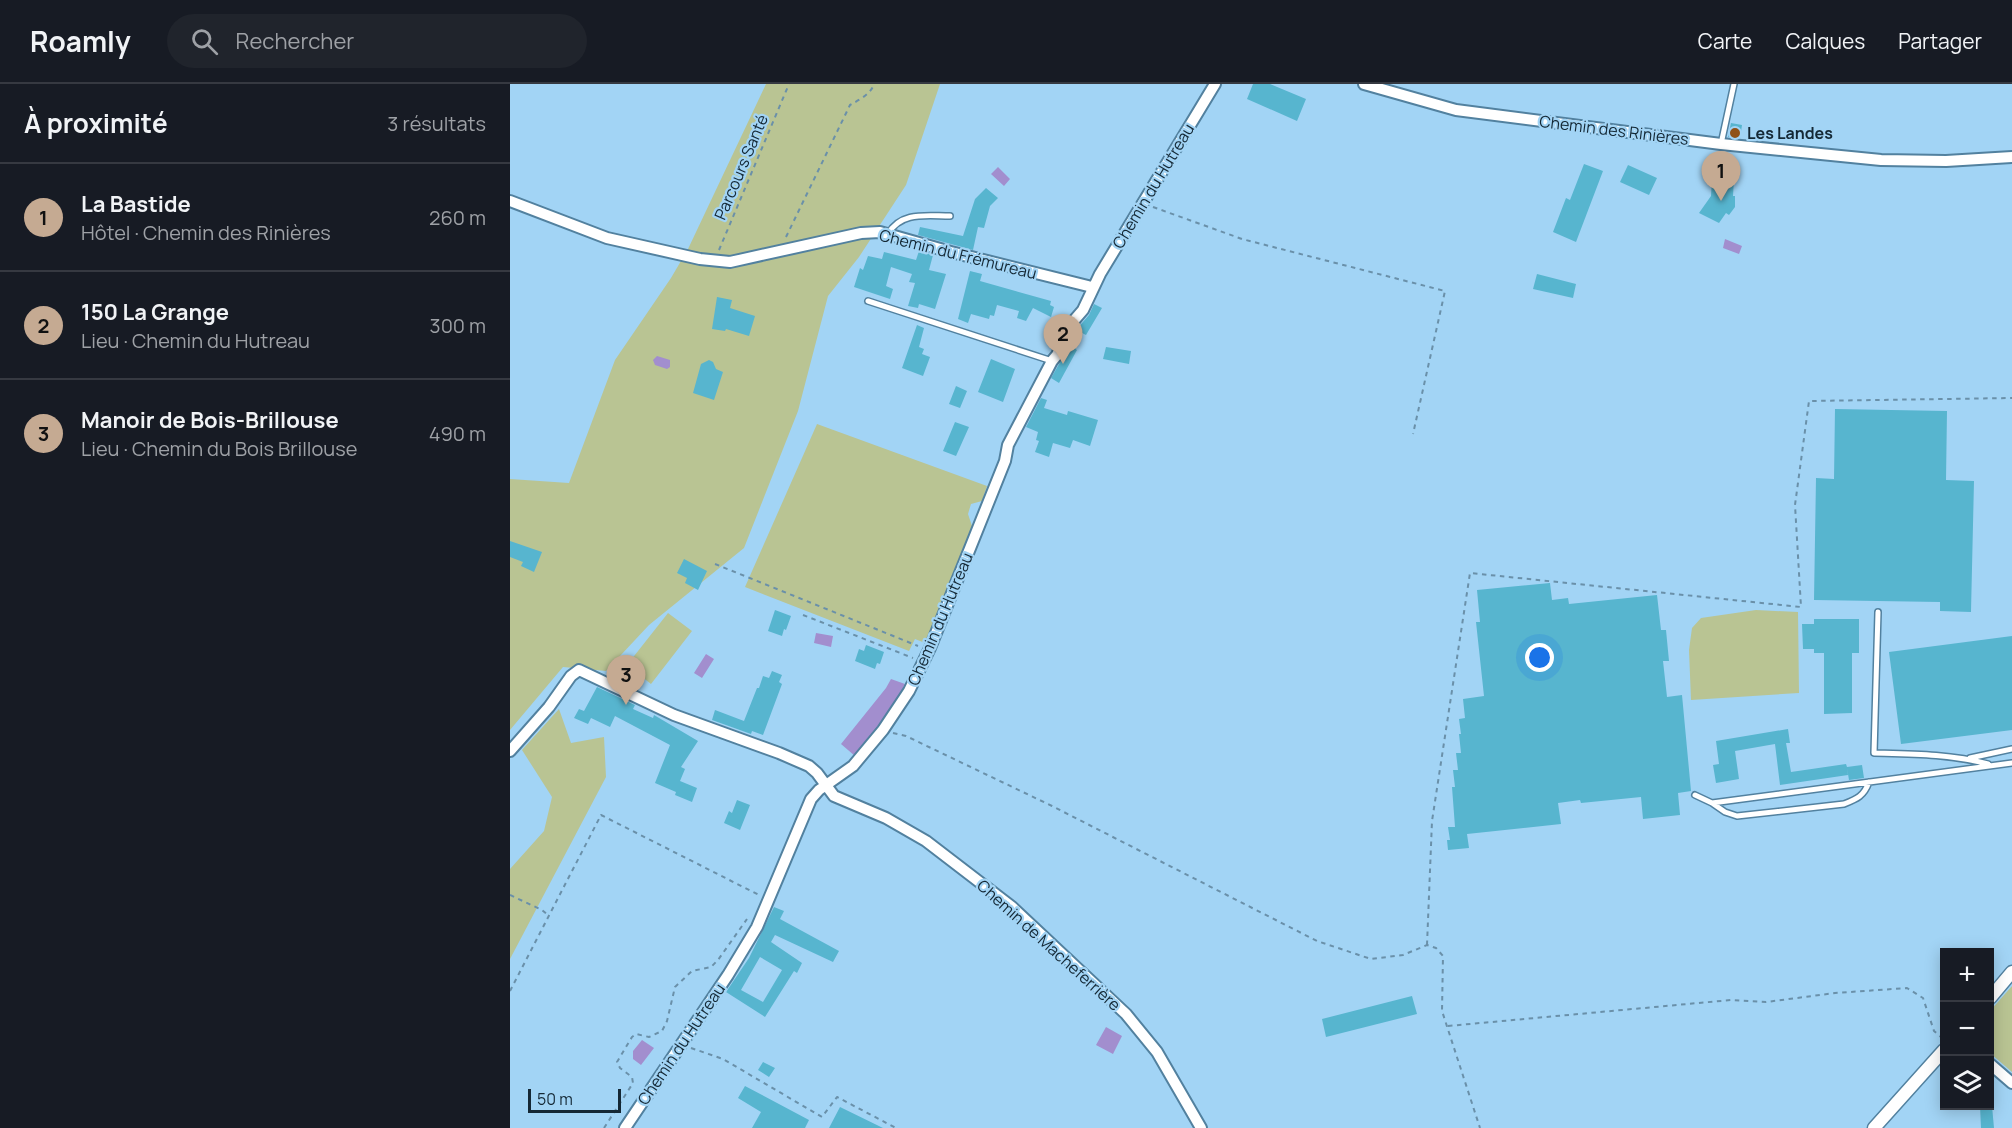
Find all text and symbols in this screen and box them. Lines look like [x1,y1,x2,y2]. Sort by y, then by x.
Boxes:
search box [167,14,587,68]
text: Roamly [30,22,131,60]
icon: search [188,25,221,58]
text: Rechercher [236,26,354,56]
text: Carte [1698,27,1752,55]
text: Calques [1785,27,1865,55]
text: Partager [1898,27,1982,55]
text: À proximité [24,105,168,141]
text: 3 résultats [387,110,486,137]
street label: Chemin des Rinières [1538,110,1690,150]
street label: Parcours Santé [709,111,773,223]
street label: Chemin du Hutreau [1107,119,1199,253]
place label: Les Landes [1747,122,1833,144]
marker: Les Landes [1728,126,1742,140]
pin: 1 [1702,152,1740,201]
text: La Bastide [81,189,191,219]
text: 1 [39,204,48,231]
text: 260 m [429,204,486,231]
text: Hôtel · Chemin des Rinières [81,219,331,246]
street label: Chemin du Frémureau [877,224,1039,284]
text: 150 La Grange [81,297,229,327]
text: 2 [38,312,49,339]
text: 300 m [430,312,486,339]
pin: 2 [1044,314,1082,364]
text: Lieu · Chemin du Hutreau [81,327,310,354]
text: Manoir de Bois-Brillouse [81,405,339,435]
text: 3 [38,420,49,447]
text: 490 m [429,420,486,447]
text: Lieu · Chemin du Bois Brillouse [81,435,357,462]
street label: Chemin du Hutreau [902,549,978,689]
your location [1525,643,1554,672]
pin: 3 [606,656,646,705]
street label: Chemin de Macheferrière [972,874,1126,1016]
map controls [1940,948,1994,1110]
button: + [1940,948,1994,1002]
street label: Chemin du Hutreau [632,979,730,1109]
button: − [1940,1002,1994,1056]
button: layers [1940,1056,1994,1110]
scale bar [528,1086,621,1114]
text: 50 m [537,1088,573,1110]

